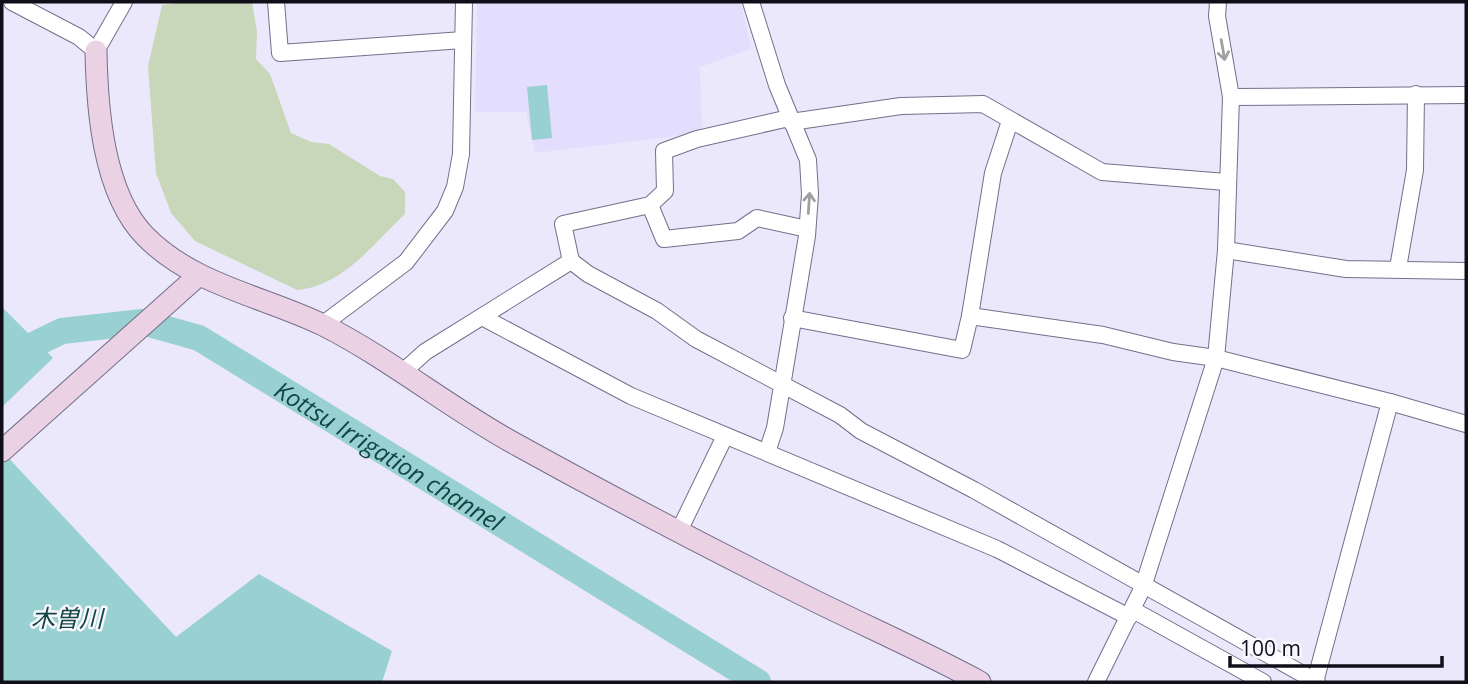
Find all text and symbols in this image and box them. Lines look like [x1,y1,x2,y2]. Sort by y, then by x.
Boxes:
one-way arrow [1217,38,1230,61]
one-way arrow [803,192,816,214]
water label: Kottsu Irrigation channel [269,372,511,539]
water label: 木曽川 [31,601,106,634]
scale bar [1230,624,1442,668]
text: 100 m [1240,634,1301,662]

